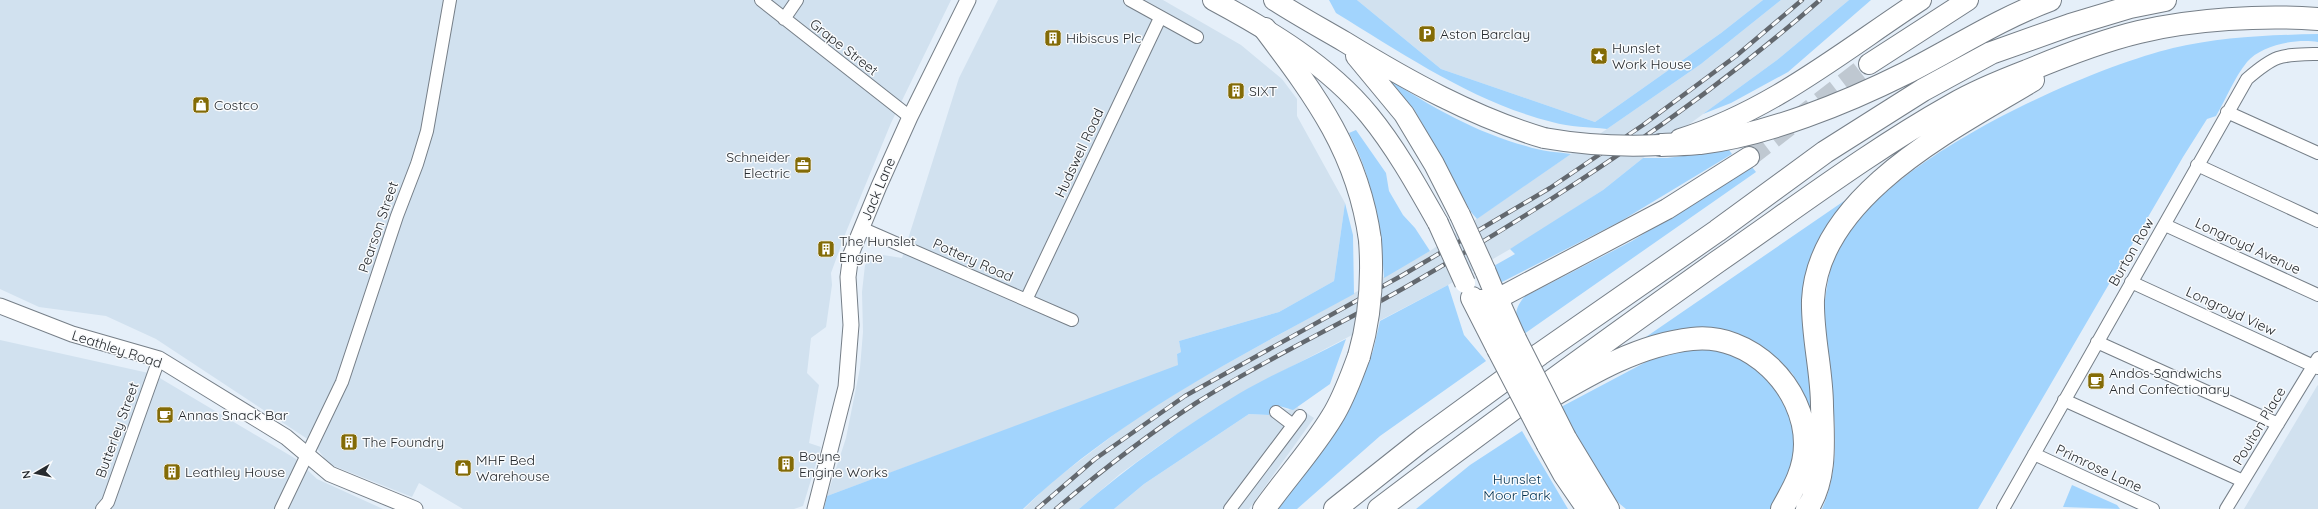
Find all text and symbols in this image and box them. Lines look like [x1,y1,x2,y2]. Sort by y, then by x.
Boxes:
street label: Grape Street [806,15,882,79]
parking icon: Aston Barclay [1417,24,1437,44]
place label: Aston Barclay [1440,25,1530,43]
building icon: Hibiscus Plc [1043,28,1063,48]
place label: Hibiscus Plc [1066,29,1141,47]
place label: Hunslet Work House [1612,39,1692,73]
place icon: Hunslet Work House [1589,46,1609,66]
building icon: SIXT [1226,81,1246,101]
place label: SIXT [1249,82,1277,100]
shop icon: Costco [191,95,211,115]
place label: Costco [214,96,259,114]
street label: Hudswell Road [1050,105,1108,201]
place label: Schneider Electric [726,148,791,182]
office icon: Schneider Electric [793,155,813,175]
street label: Jack Lane [857,155,899,223]
street label: Pearson Street [354,179,402,275]
street label: Burton Row [2104,214,2158,289]
street label: Longroyd Avenue [2192,214,2304,278]
place label: The Hunslet Engine [839,232,916,266]
street label: Pottery Road [930,234,1016,286]
building icon: The Hunslet Engine [816,239,836,259]
street label: Longroyd View [2183,282,2279,340]
street label: Leathley Road [70,326,164,372]
place label: Andos Sandwichs And Confectionary [2109,364,2230,398]
cafe icon: Andos Sandwichs And Confectionary [2086,371,2106,391]
street label: Butterley Street [91,379,143,480]
street label: Poulton Place [2229,384,2289,468]
cafe icon: Annas Snack Bar [155,405,175,425]
place label: Annas Snack Bar [178,406,289,424]
building icon: The Foundry [339,432,359,452]
place label: The Foundry [362,433,444,451]
street label: Primrose Lane [2053,440,2145,496]
place label: Boyne Engine Works [799,447,888,481]
place label: MHF Bed Warehouse [476,451,550,485]
north arrow [16,453,56,493]
building icon: Boyne Engine Works [776,454,796,474]
shop icon: MHF Bed Warehouse [453,458,473,478]
building icon: Leathley House [162,462,182,482]
place label: Leathley House [185,463,285,481]
text: N [19,469,34,480]
park label: Hunslet Moor Park [1483,470,1551,504]

